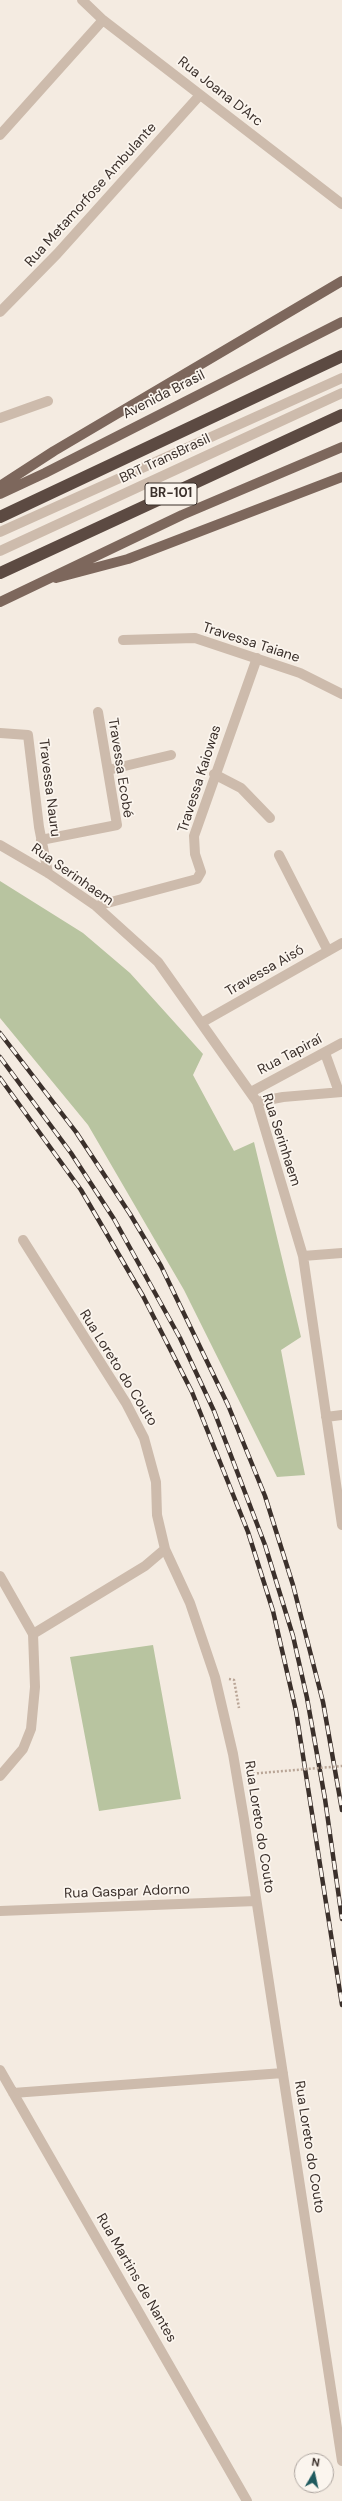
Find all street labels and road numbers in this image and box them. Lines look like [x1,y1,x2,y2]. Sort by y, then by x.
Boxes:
street label: Rua Joana D'Arc [174,54,266,130]
street label: Rua Metamorfose Ambulante [22,119,160,271]
street label: Avenida Brasil [120,367,208,423]
street label: BRT TransBrasil [117,431,213,487]
road number: BR-101 [145,483,197,505]
street label: Travessa Taiane [200,619,302,667]
street label: Travessa Ecobé [104,717,136,819]
street label: Travessa Kaiowas [175,723,225,835]
street label: Travessa Nauru [35,738,63,838]
street label: Rua Serinhaem [28,840,116,910]
street label: Travessa Aisó [223,942,307,1000]
street label: Rua Tapiraí [255,1031,325,1079]
street label: Rua Serinhaem [258,1092,304,1188]
street label: Rua Loreto do Couto [75,1307,161,1429]
street label: Rua Loreto do Couto [240,1760,278,1894]
street label: Rua Gaspar Adorno [64,1881,190,1903]
street label: Rua Loreto do Couto [290,2080,328,2214]
street label: Rua Martins de Nantes [92,2211,180,2345]

